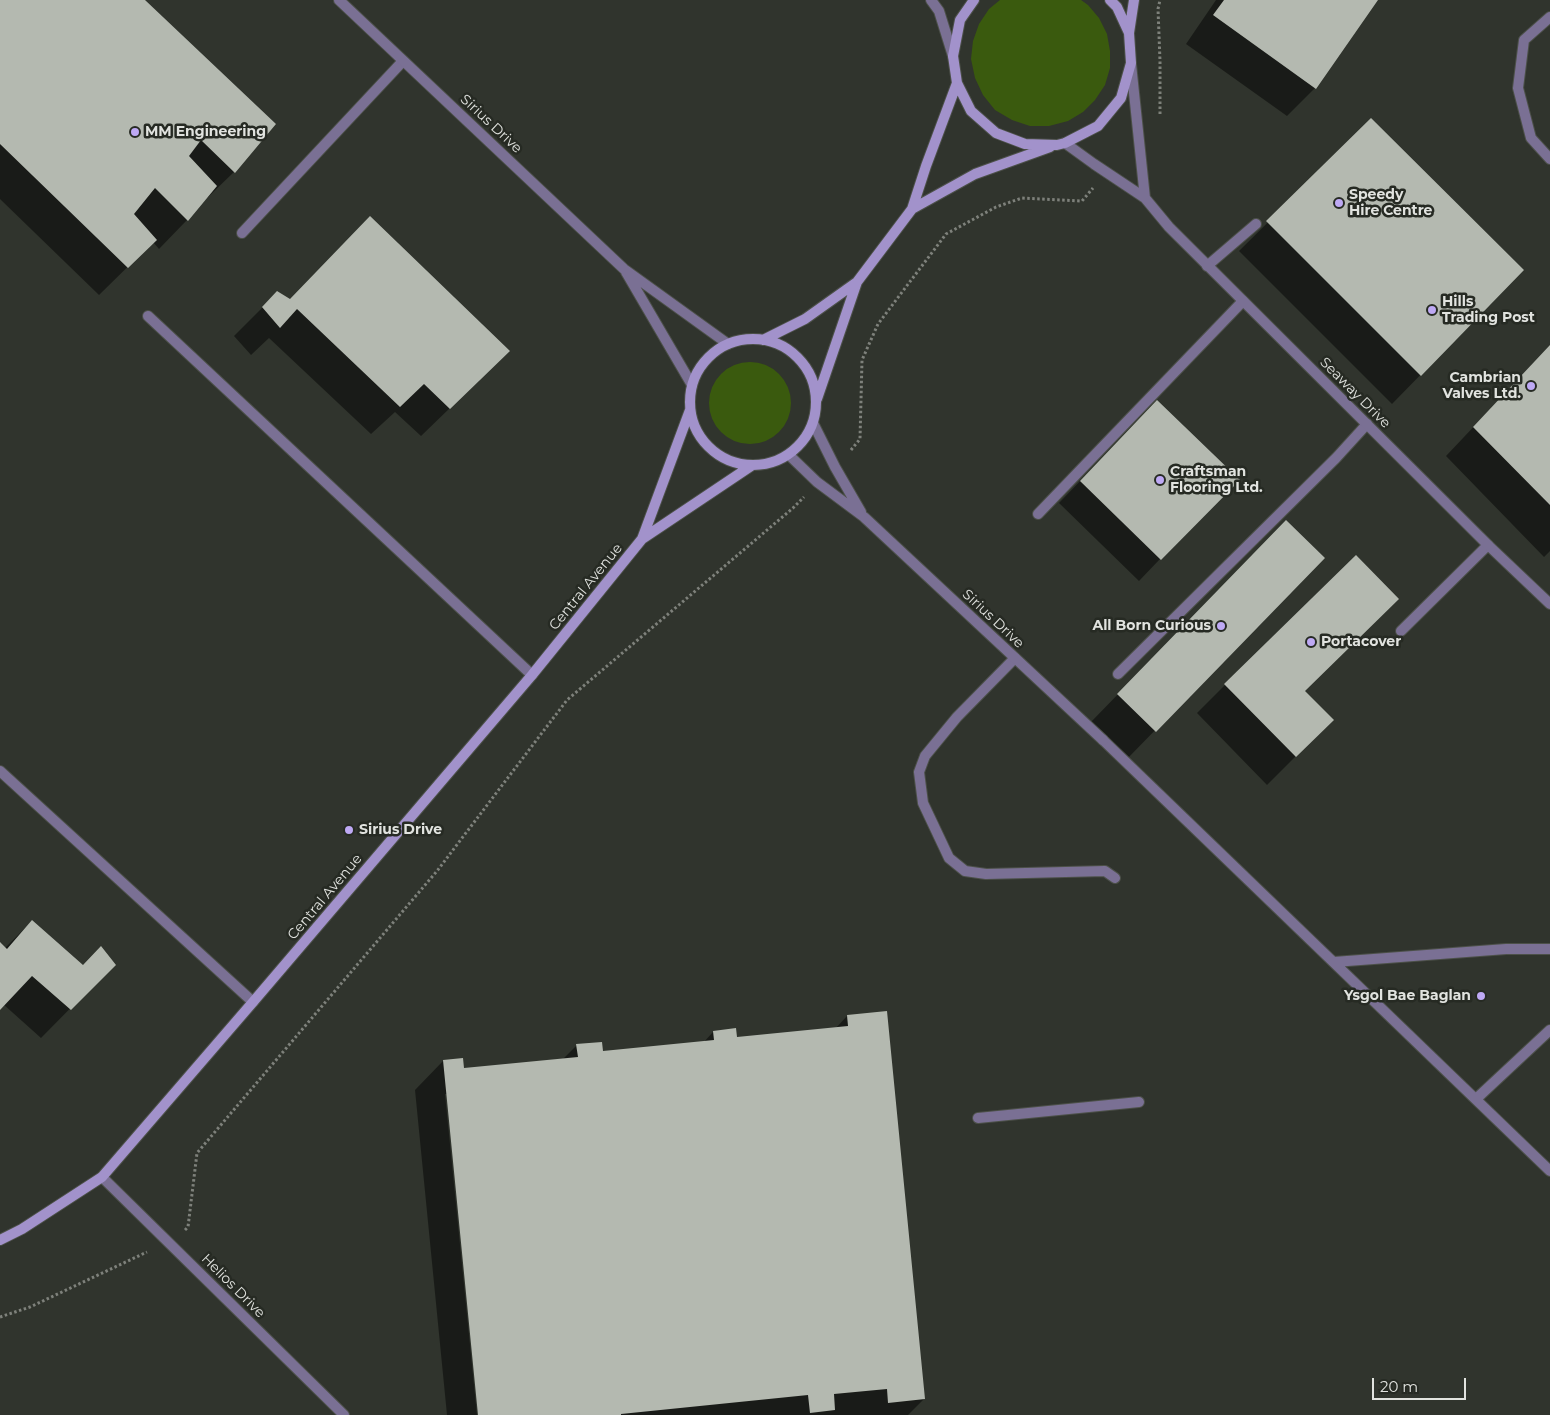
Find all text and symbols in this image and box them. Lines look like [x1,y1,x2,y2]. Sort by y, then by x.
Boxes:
street label: Sirius Drive [457,91,525,157]
place label: MM Engineering [145,124,266,140]
marker: MM Engineering [129,126,141,138]
place label: Speedy Hire Centre [1349,187,1432,220]
marker: Speedy Hire Centre [1333,197,1345,209]
place label: Hills Trading Post [1442,294,1535,326]
marker: Hills Trading Post [1426,304,1438,316]
street label: Seaway Drive [1316,354,1394,432]
place label: Cambrian Valves Ltd. [1442,370,1521,402]
marker: Cambrian Valves Ltd. [1525,380,1537,392]
place label: Craftsman Flooring Ltd. [1170,464,1263,497]
marker: Craftsman Flooring Ltd. [1154,474,1166,486]
street label: Central Avenue [546,540,626,634]
street label: Sirius Drive [959,586,1027,652]
place label: All Born Curious [1092,618,1211,634]
marker: All Born Curious [1215,620,1227,632]
place label: Portacover [1321,634,1401,650]
marker: Portacover [1305,636,1317,648]
place label: Sirius Drive [359,822,442,838]
marker: Sirius Drive [343,824,355,836]
street label: Central Avenue [284,851,366,943]
place label: Ysgol Bae Baglan [1344,988,1471,1004]
marker: Ysgol Bae Baglan [1475,990,1487,1002]
street label: Helios Drive [198,1251,268,1321]
scale bar [1375,1368,1469,1400]
text: 20 m [1380,1377,1418,1396]

